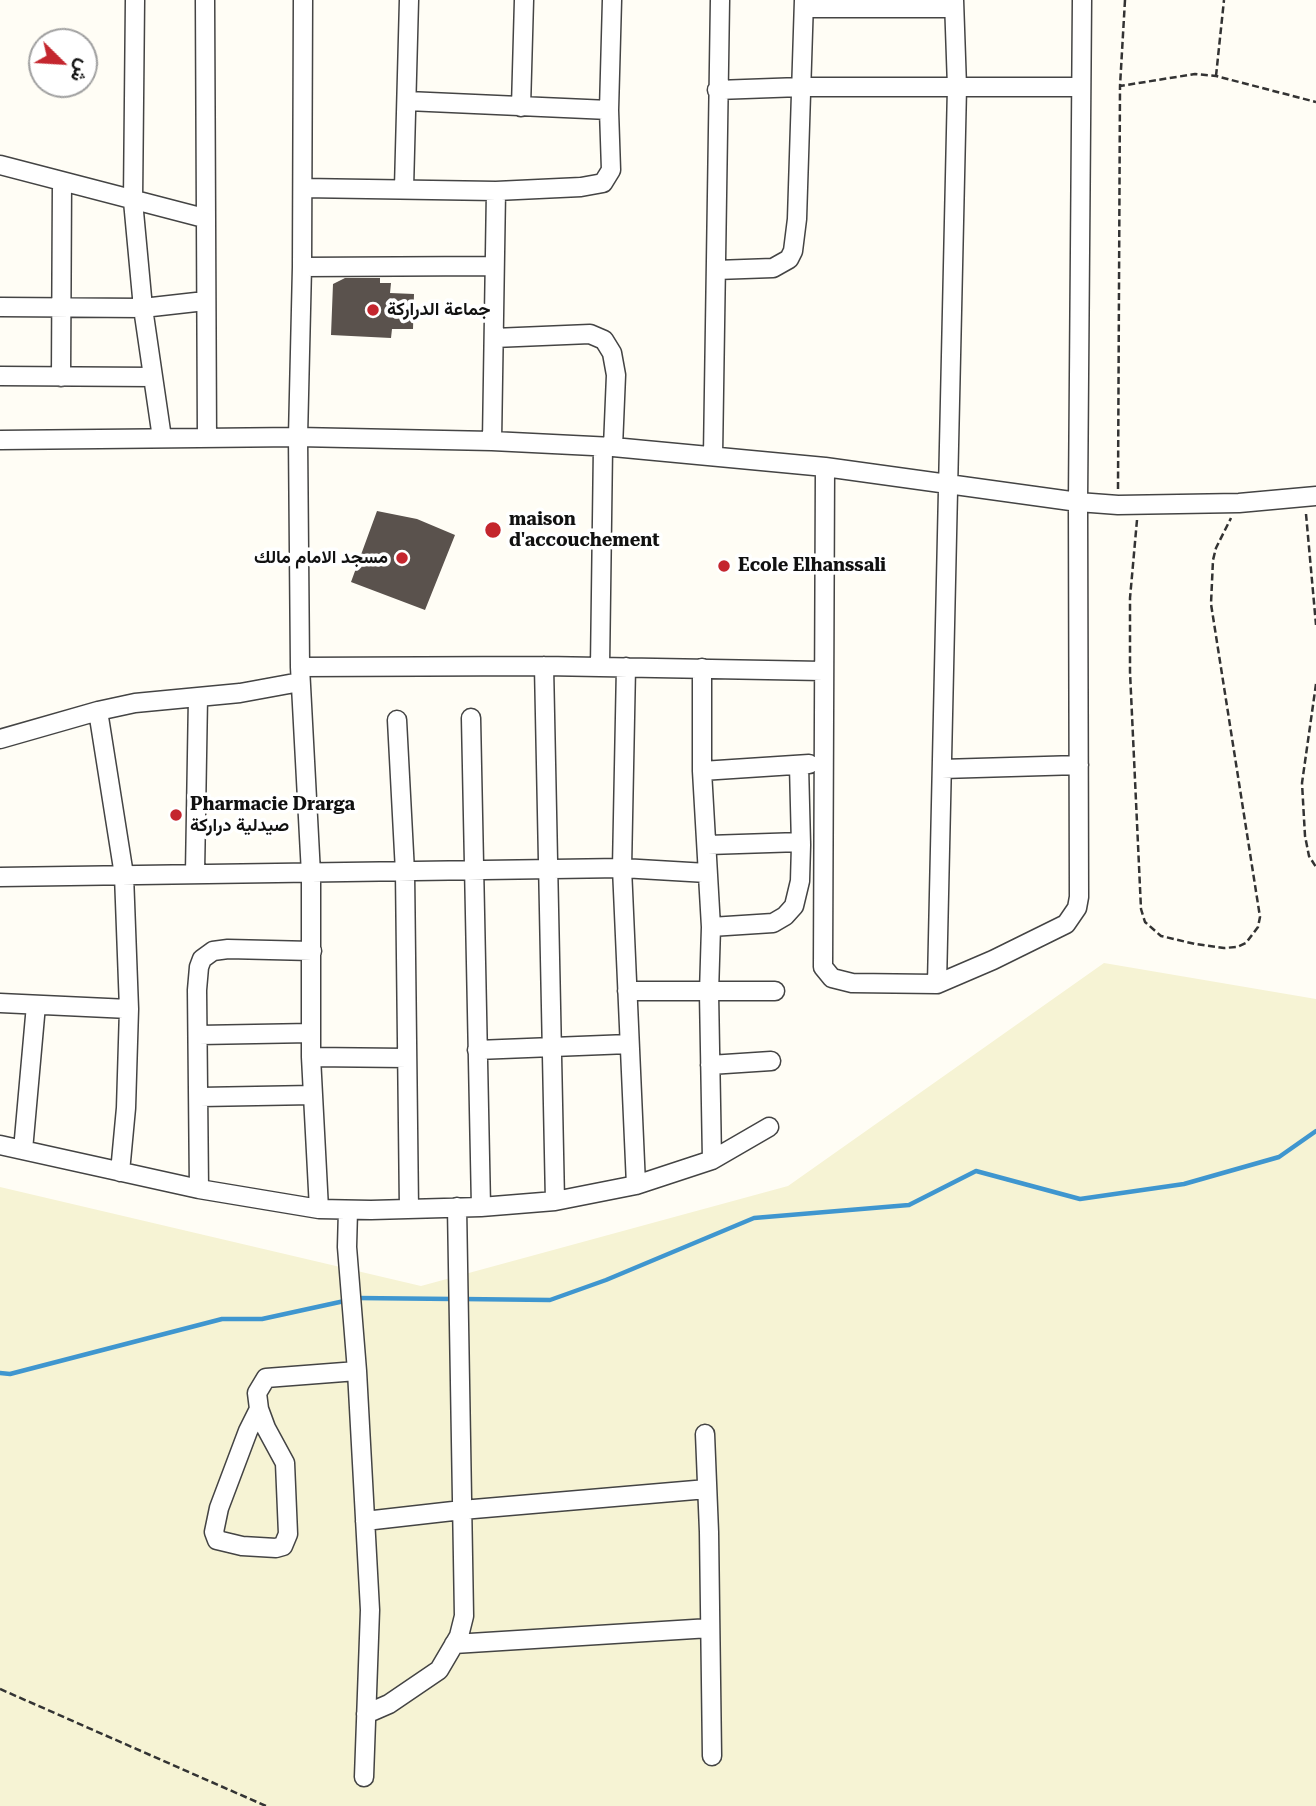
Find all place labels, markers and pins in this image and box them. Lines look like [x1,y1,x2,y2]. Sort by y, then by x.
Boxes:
place label: جماعة الدراركة [387,299,491,321]
marker: جماعة الدراركة [365,302,381,318]
place label: maison d'accouchement [509,509,660,552]
marker: maison d'accouchement [483,520,503,540]
place label: مسجد الامام مالك [254,547,388,569]
marker: مسجد الامام مالك [394,550,410,566]
place label: Ecole Elhanssali [738,555,886,577]
marker: Ecole Elhanssali [716,558,732,574]
place label: Pharmacie Drarga صيدلية دراركة [190,794,355,836]
marker: Pharmacie Drarga صيدلية دراركة [168,807,184,823]

